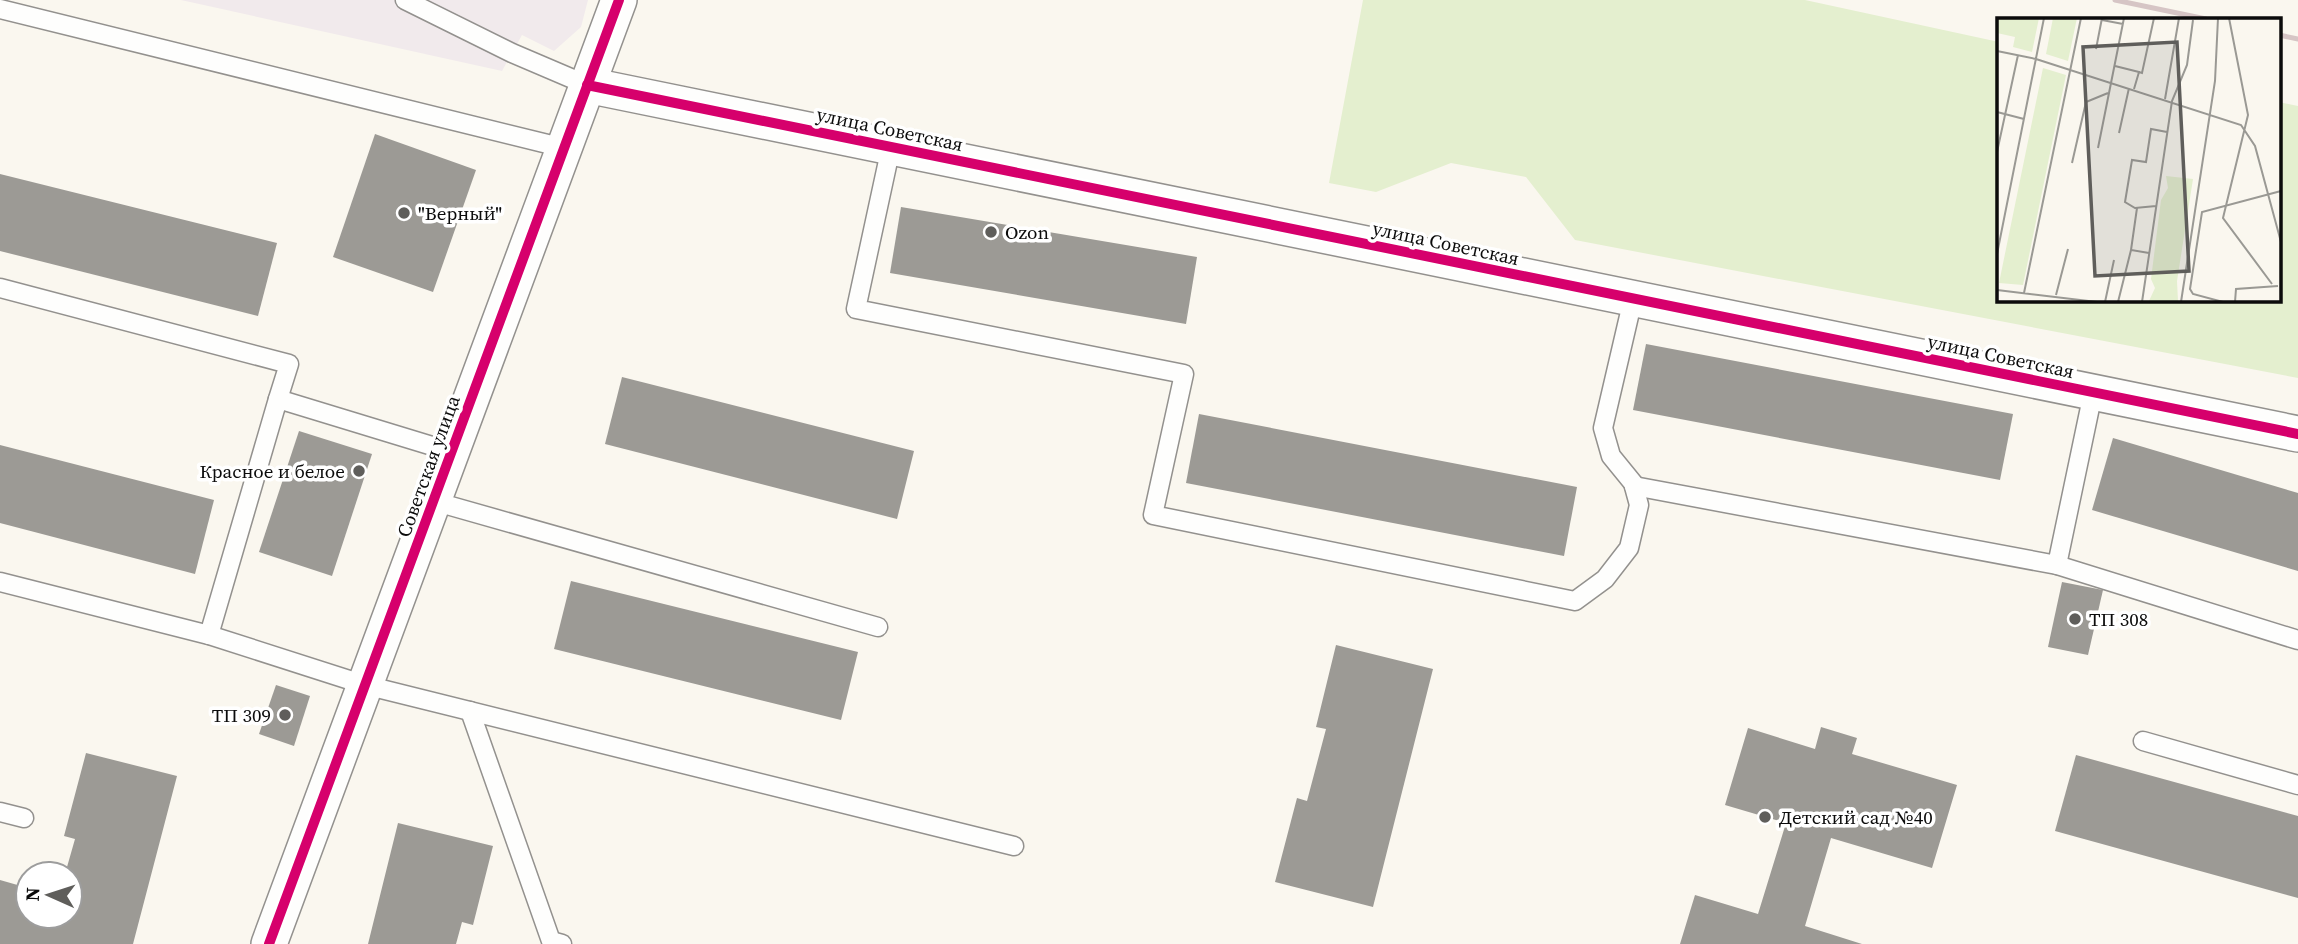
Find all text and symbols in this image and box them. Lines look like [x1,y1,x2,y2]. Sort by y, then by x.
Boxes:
inset map [1997,18,2280,301]
street label: улица Советская [814,101,966,157]
place label: "Верный" [418,200,502,226]
marker: "Верный" [396,205,412,221]
street label: улица Советская [1370,215,1522,271]
place label: Ozon [1005,219,1049,245]
marker: Ozon [983,224,999,240]
street label: улица Советская [1925,328,2077,384]
street label: Советская улица [390,391,466,541]
place label: Красное и белое [200,458,345,484]
marker: Красное и белое [351,463,367,479]
place label: ТП 308 [2089,606,2148,632]
marker: ТП 308 [2067,611,2083,627]
place label: ТП 309 [212,702,271,728]
marker: ТП 309 [277,707,293,723]
place label: Детский сад №40 [1779,804,1933,830]
marker: Детский сад №40 [1757,809,1773,825]
north arrow [14,860,84,930]
text: N [19,886,45,902]

